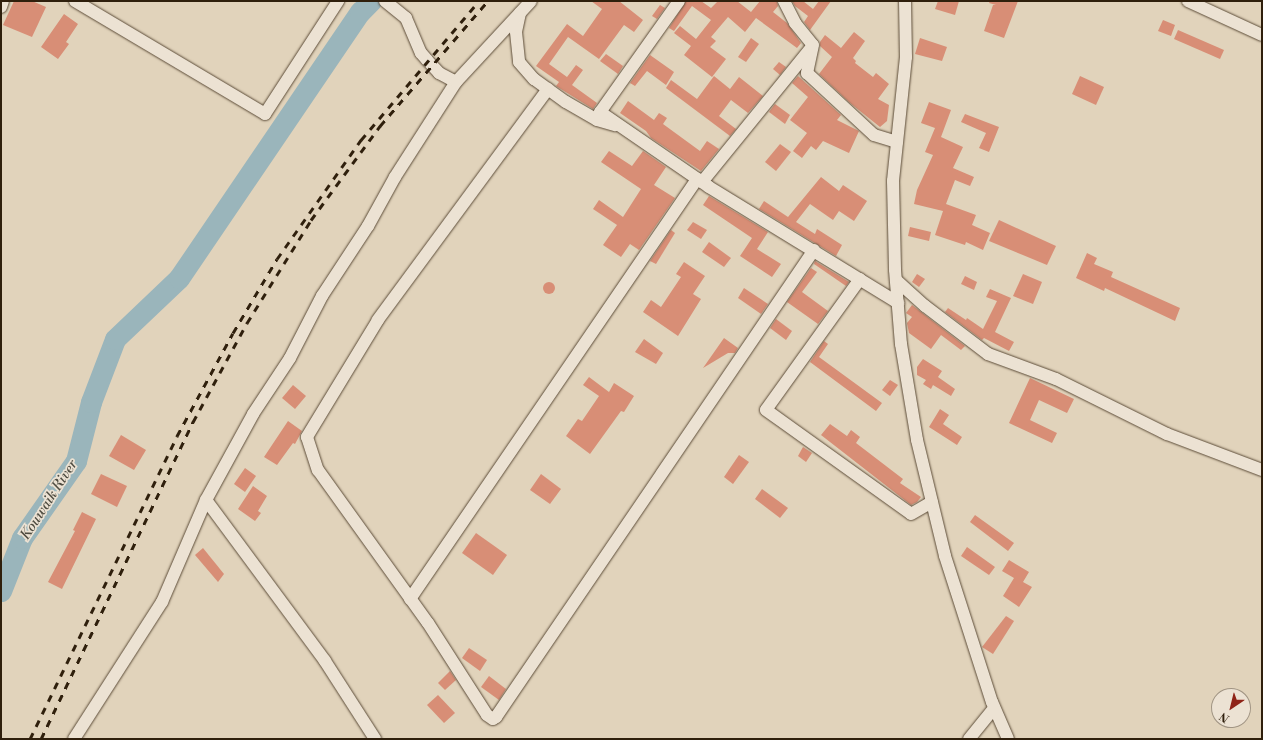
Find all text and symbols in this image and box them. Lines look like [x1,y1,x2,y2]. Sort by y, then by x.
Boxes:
water label: Kouwaik River [17,457,81,543]
north arrow [1211,688,1251,728]
text: N [1217,709,1232,725]

